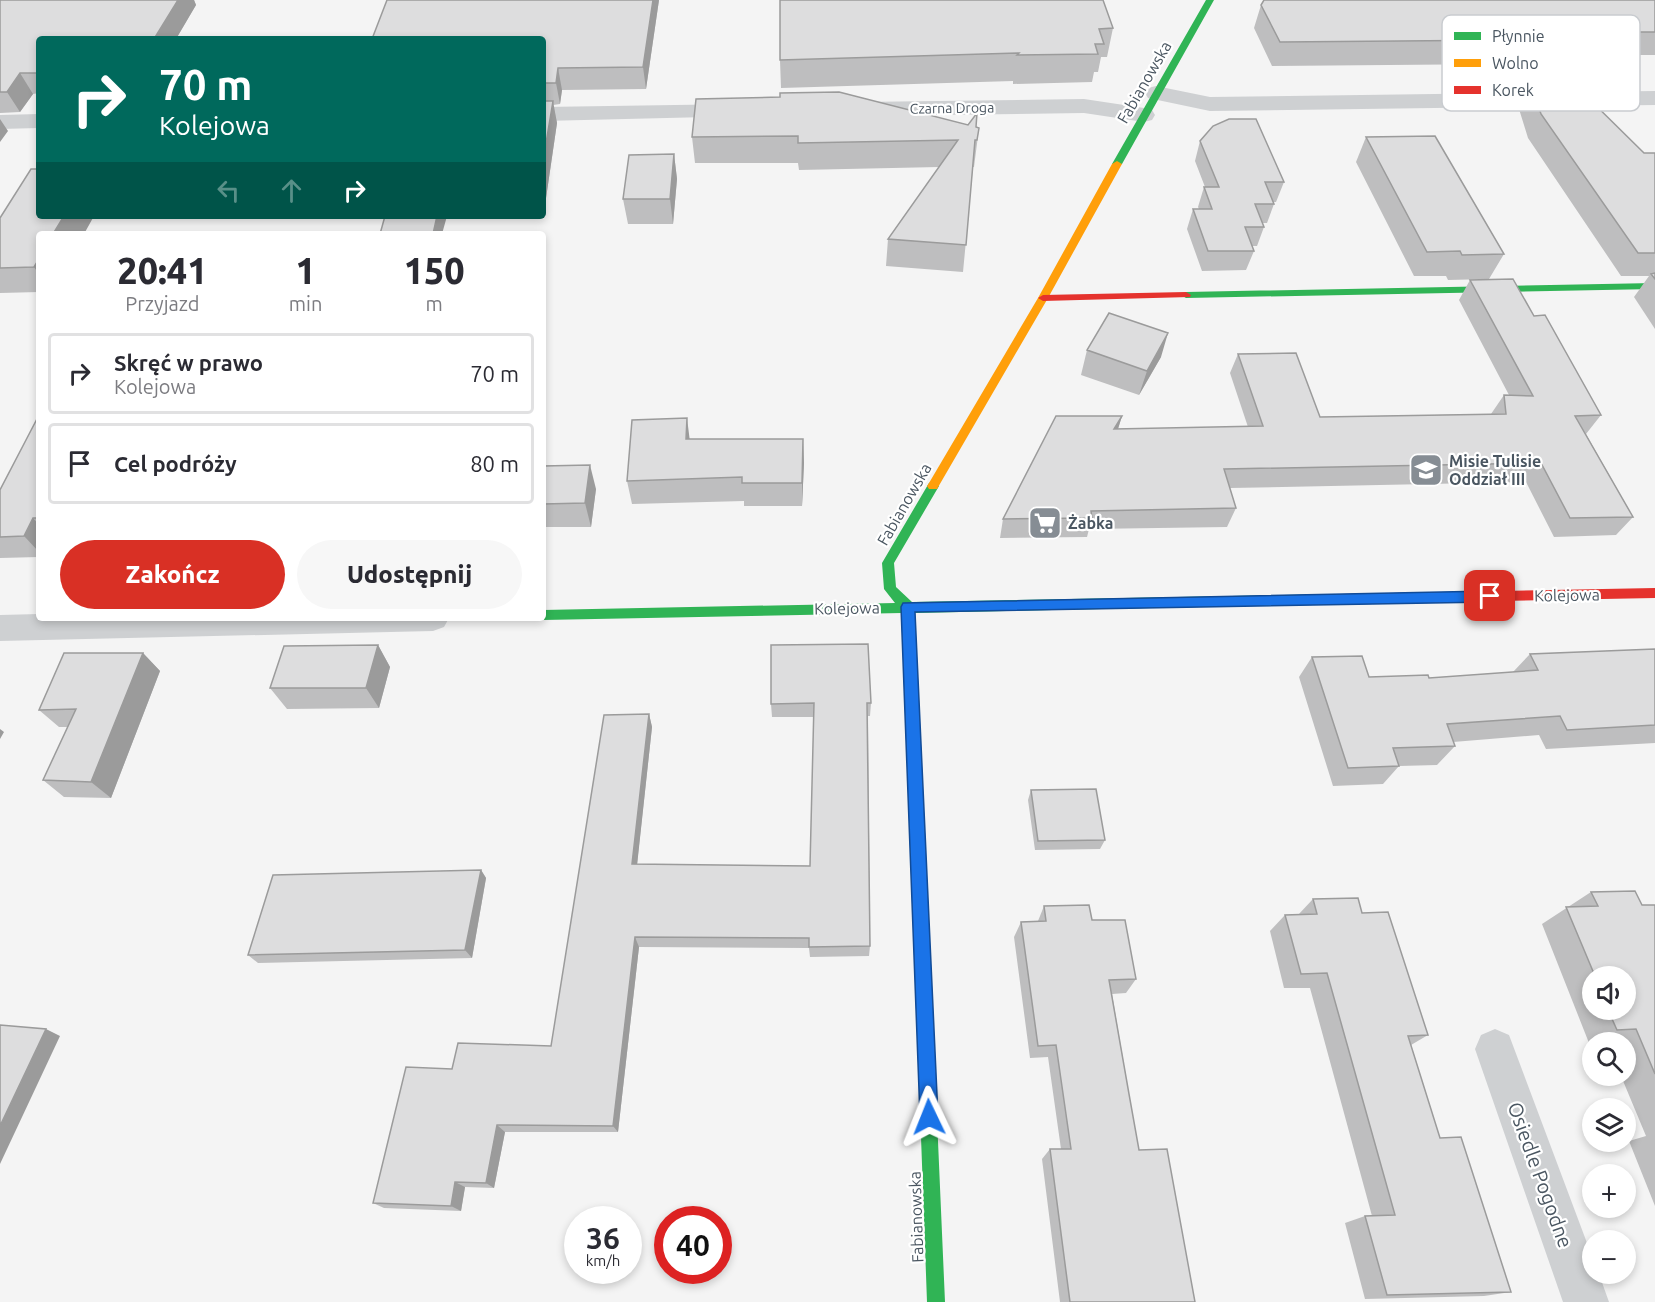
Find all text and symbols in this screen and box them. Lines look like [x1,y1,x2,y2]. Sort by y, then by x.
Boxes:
legend [1442,15,1640,111]
text: Płynnie [1492,27,1545,45]
street label: Fabianowska [1113,38,1175,126]
text: Wolno [1492,54,1539,72]
icon: right [60,60,138,138]
text: 70 m [159,61,253,108]
text: Korek [1492,81,1534,99]
street label: Czarna Droga [910,99,994,117]
text: Kolejowa [159,110,270,140]
icon: left [212,174,245,207]
icon: ahead [275,174,308,207]
icon: right [338,174,371,207]
text: 20:41 [117,250,207,291]
text: 1 [295,250,316,291]
text: 150 [404,250,465,291]
text: Przyjazd [125,292,200,315]
text: min [289,292,322,315]
text: m [426,292,443,315]
text: Skręć w prawo [114,350,263,375]
icon: right [63,357,96,390]
text: 70 m [470,361,519,386]
text: Kolejowa [114,375,196,398]
icon: arrive [63,447,96,480]
text: Cel podróży [114,451,237,476]
text: 80 m [470,451,519,476]
school or university icon: Misie Tulisie Oddział III [1408,452,1444,488]
place label: Misie Tulisie Oddział III [1449,452,1541,488]
street label: Fabianowska [873,460,935,548]
supermarket icon: Żabka [1027,505,1063,541]
place label: Żabka [1068,514,1114,532]
button: Zakończ [60,540,285,609]
button: Udostępnij [297,540,522,609]
pin [1464,570,1515,621]
icon: arrive [1473,579,1506,612]
street label: Kolejowa [1534,585,1600,605]
street label: Kolejowa [814,598,880,618]
map controls [1582,966,1636,1284]
button: sound [1582,966,1636,1020]
button: search [1582,1032,1636,1086]
position arrow [897,1085,961,1149]
button: layers [1582,1098,1636,1152]
street label: Osiedle Pogodne [1503,1099,1578,1251]
button: + [1582,1164,1636,1218]
street label: Fabianowska [905,1171,927,1263]
speed limit sign: 40 [654,1206,732,1284]
text: 36 [586,1221,620,1255]
button: − [1582,1230,1636,1284]
text: km/h [586,1252,620,1269]

